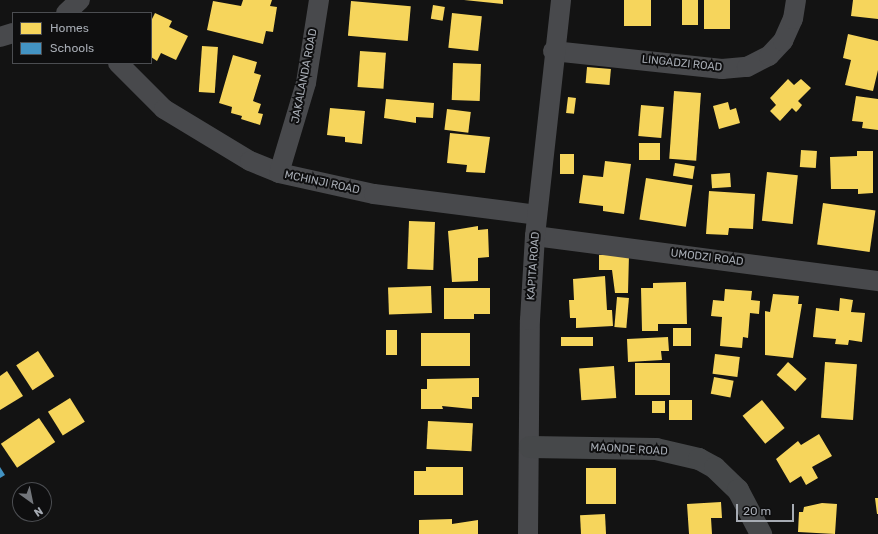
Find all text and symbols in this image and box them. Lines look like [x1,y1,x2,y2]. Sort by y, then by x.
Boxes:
legend [12,12,152,64]
text: Homes [50,21,89,35]
street label: JAKALANDA ROAD [289,27,321,125]
text: Schools [50,41,94,55]
street label: LINGADZI ROAD [641,53,723,75]
street label: MCHINJI ROAD [283,169,361,197]
street label: KAPITA ROAD [525,231,543,301]
street label: UMODZI ROAD [670,247,744,269]
street label: MAONDE ROAD [590,441,668,459]
north arrow [12,482,52,522]
scale bar [738,496,796,522]
text: N [31,504,45,519]
text: 20 m [743,504,771,518]

